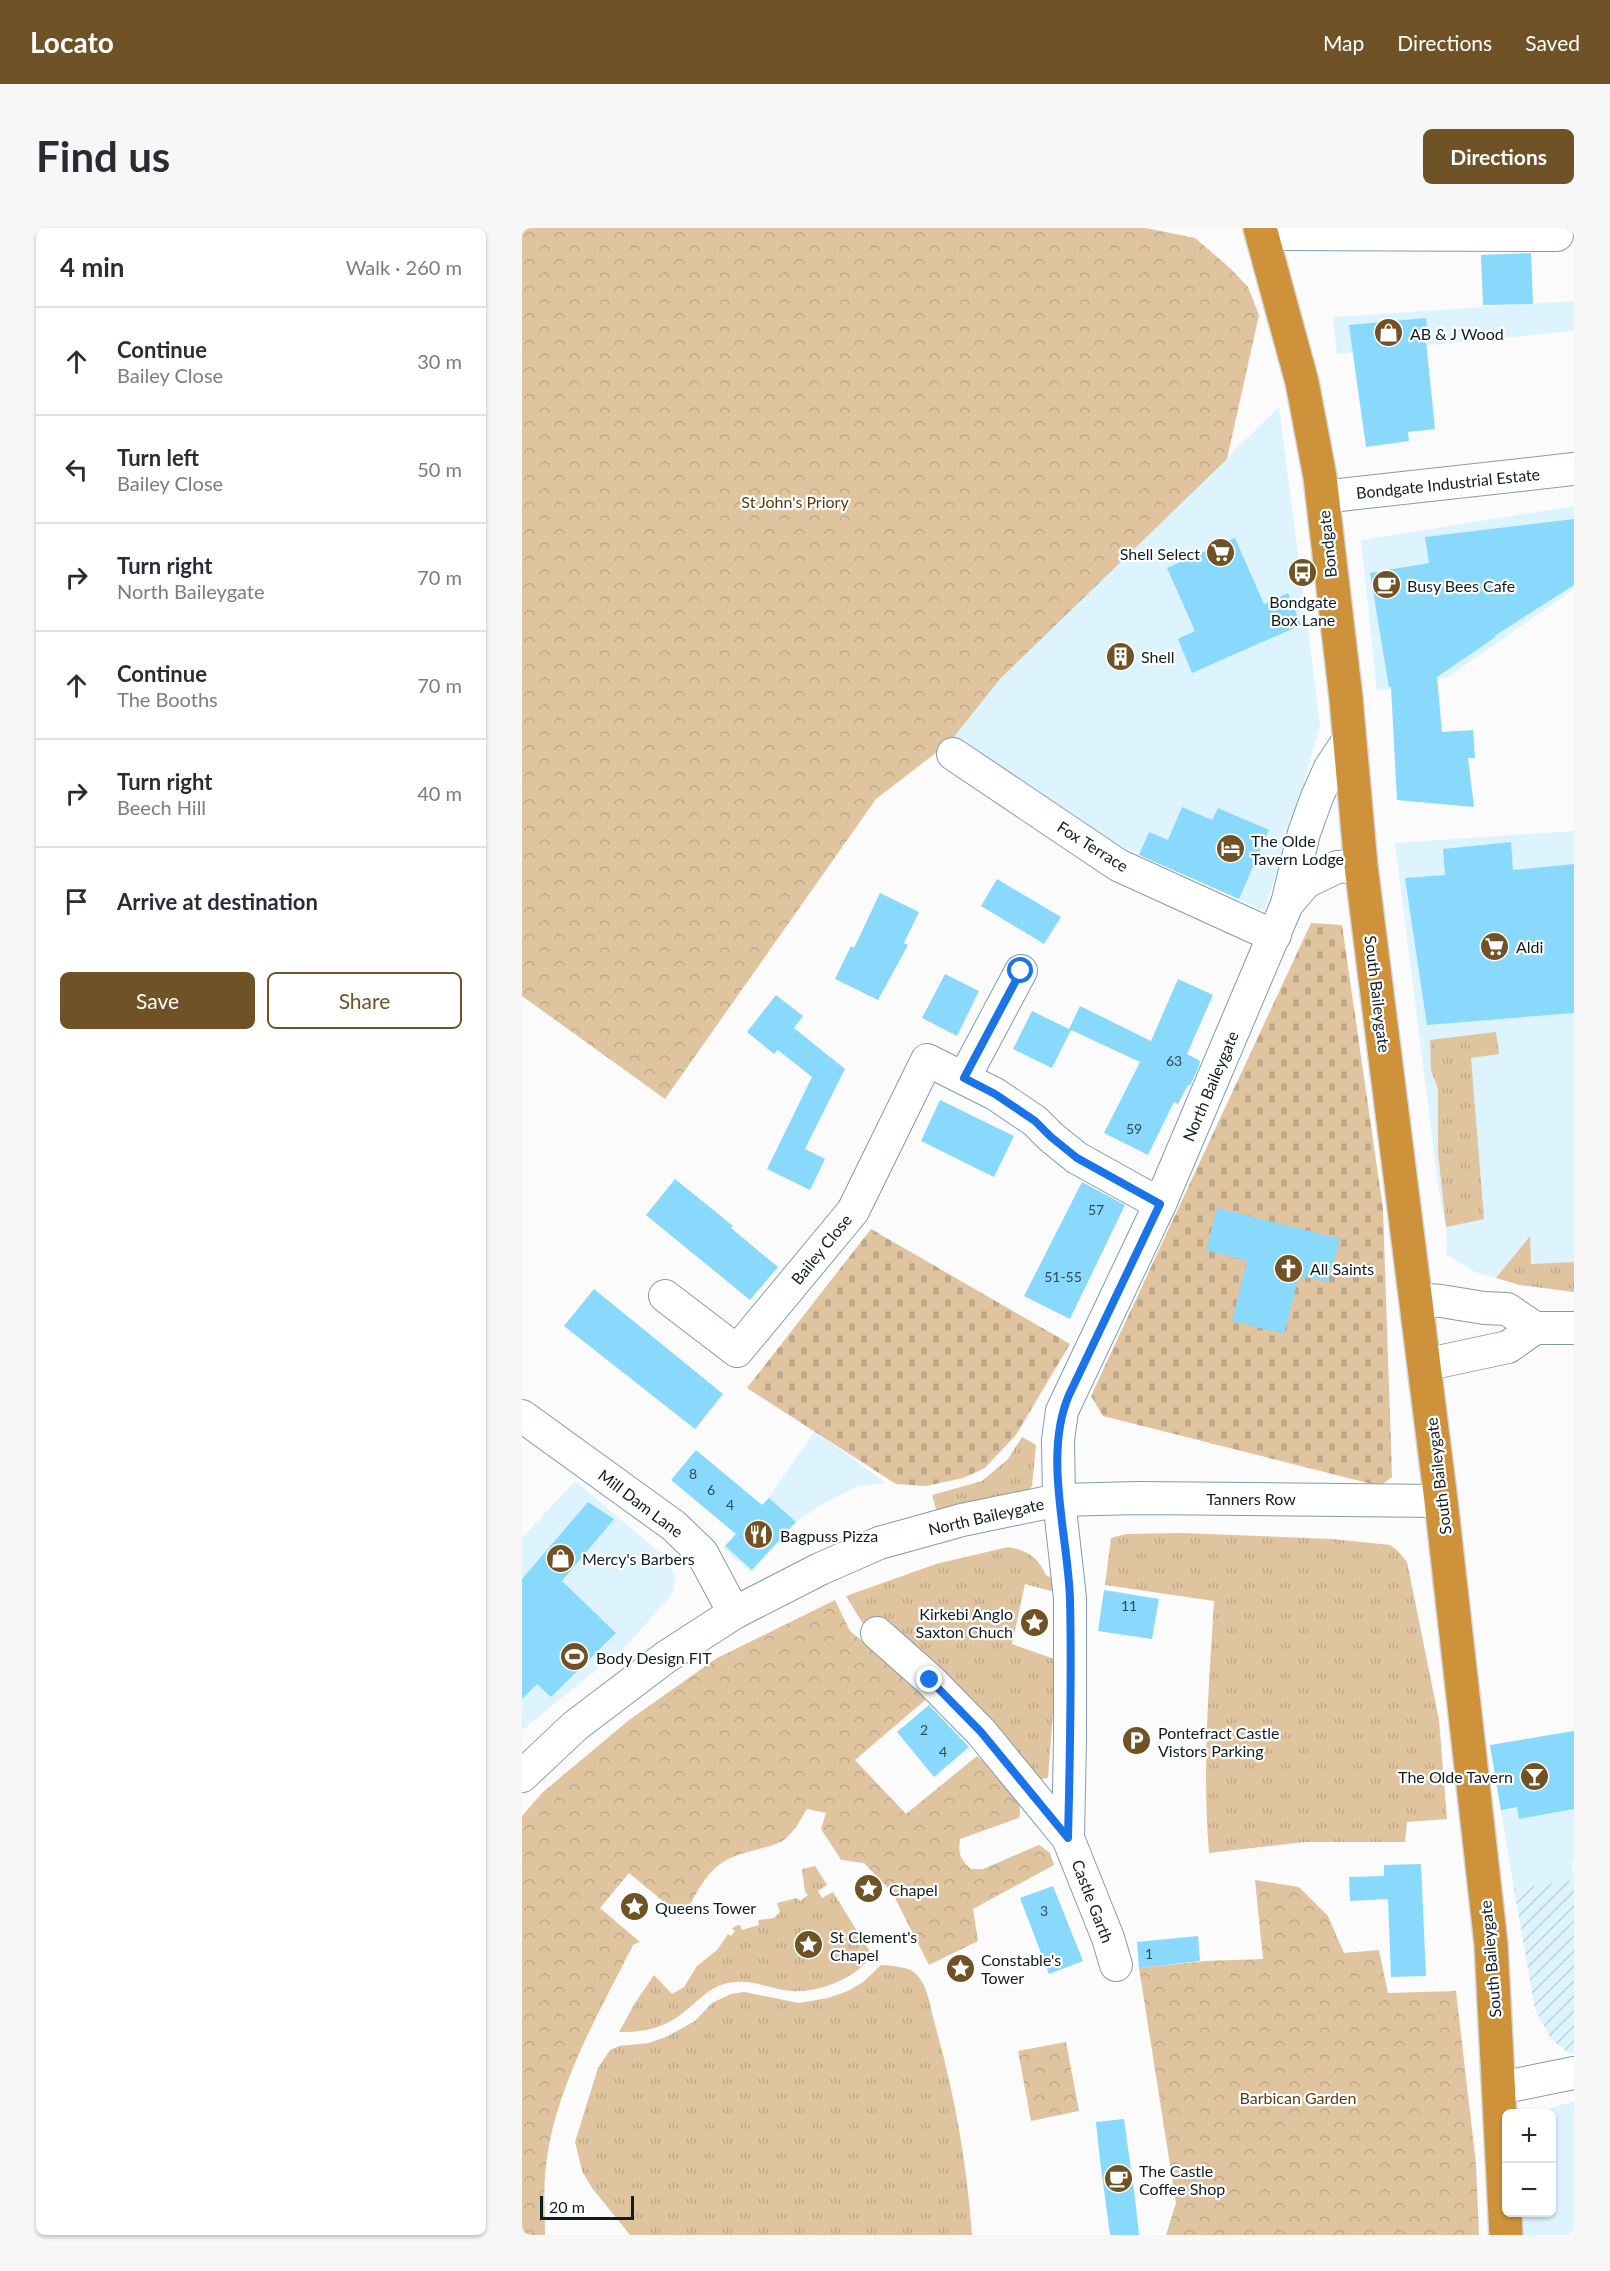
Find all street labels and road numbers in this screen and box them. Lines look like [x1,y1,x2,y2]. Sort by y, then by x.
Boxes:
street label: Bondgate Industrial Estate [1355,464,1541,502]
street label: Bondgate [1314,509,1340,579]
street label: Fox Terrace [1054,817,1132,875]
street label: South Baileygate [1361,934,1395,1054]
street label: North Baileygate [1178,1028,1242,1144]
street label: Bailey Close [787,1210,855,1288]
street label: South Baileygate [1421,1416,1455,1536]
street label: Mill Dam Lane [595,1465,687,1541]
street label: Tanners Row [1206,1489,1296,1508]
street label: North Baileygate [926,1493,1046,1539]
street label: Castle Garth [1068,1857,1118,1945]
street label: South Baileygate [1475,1899,1505,2019]

